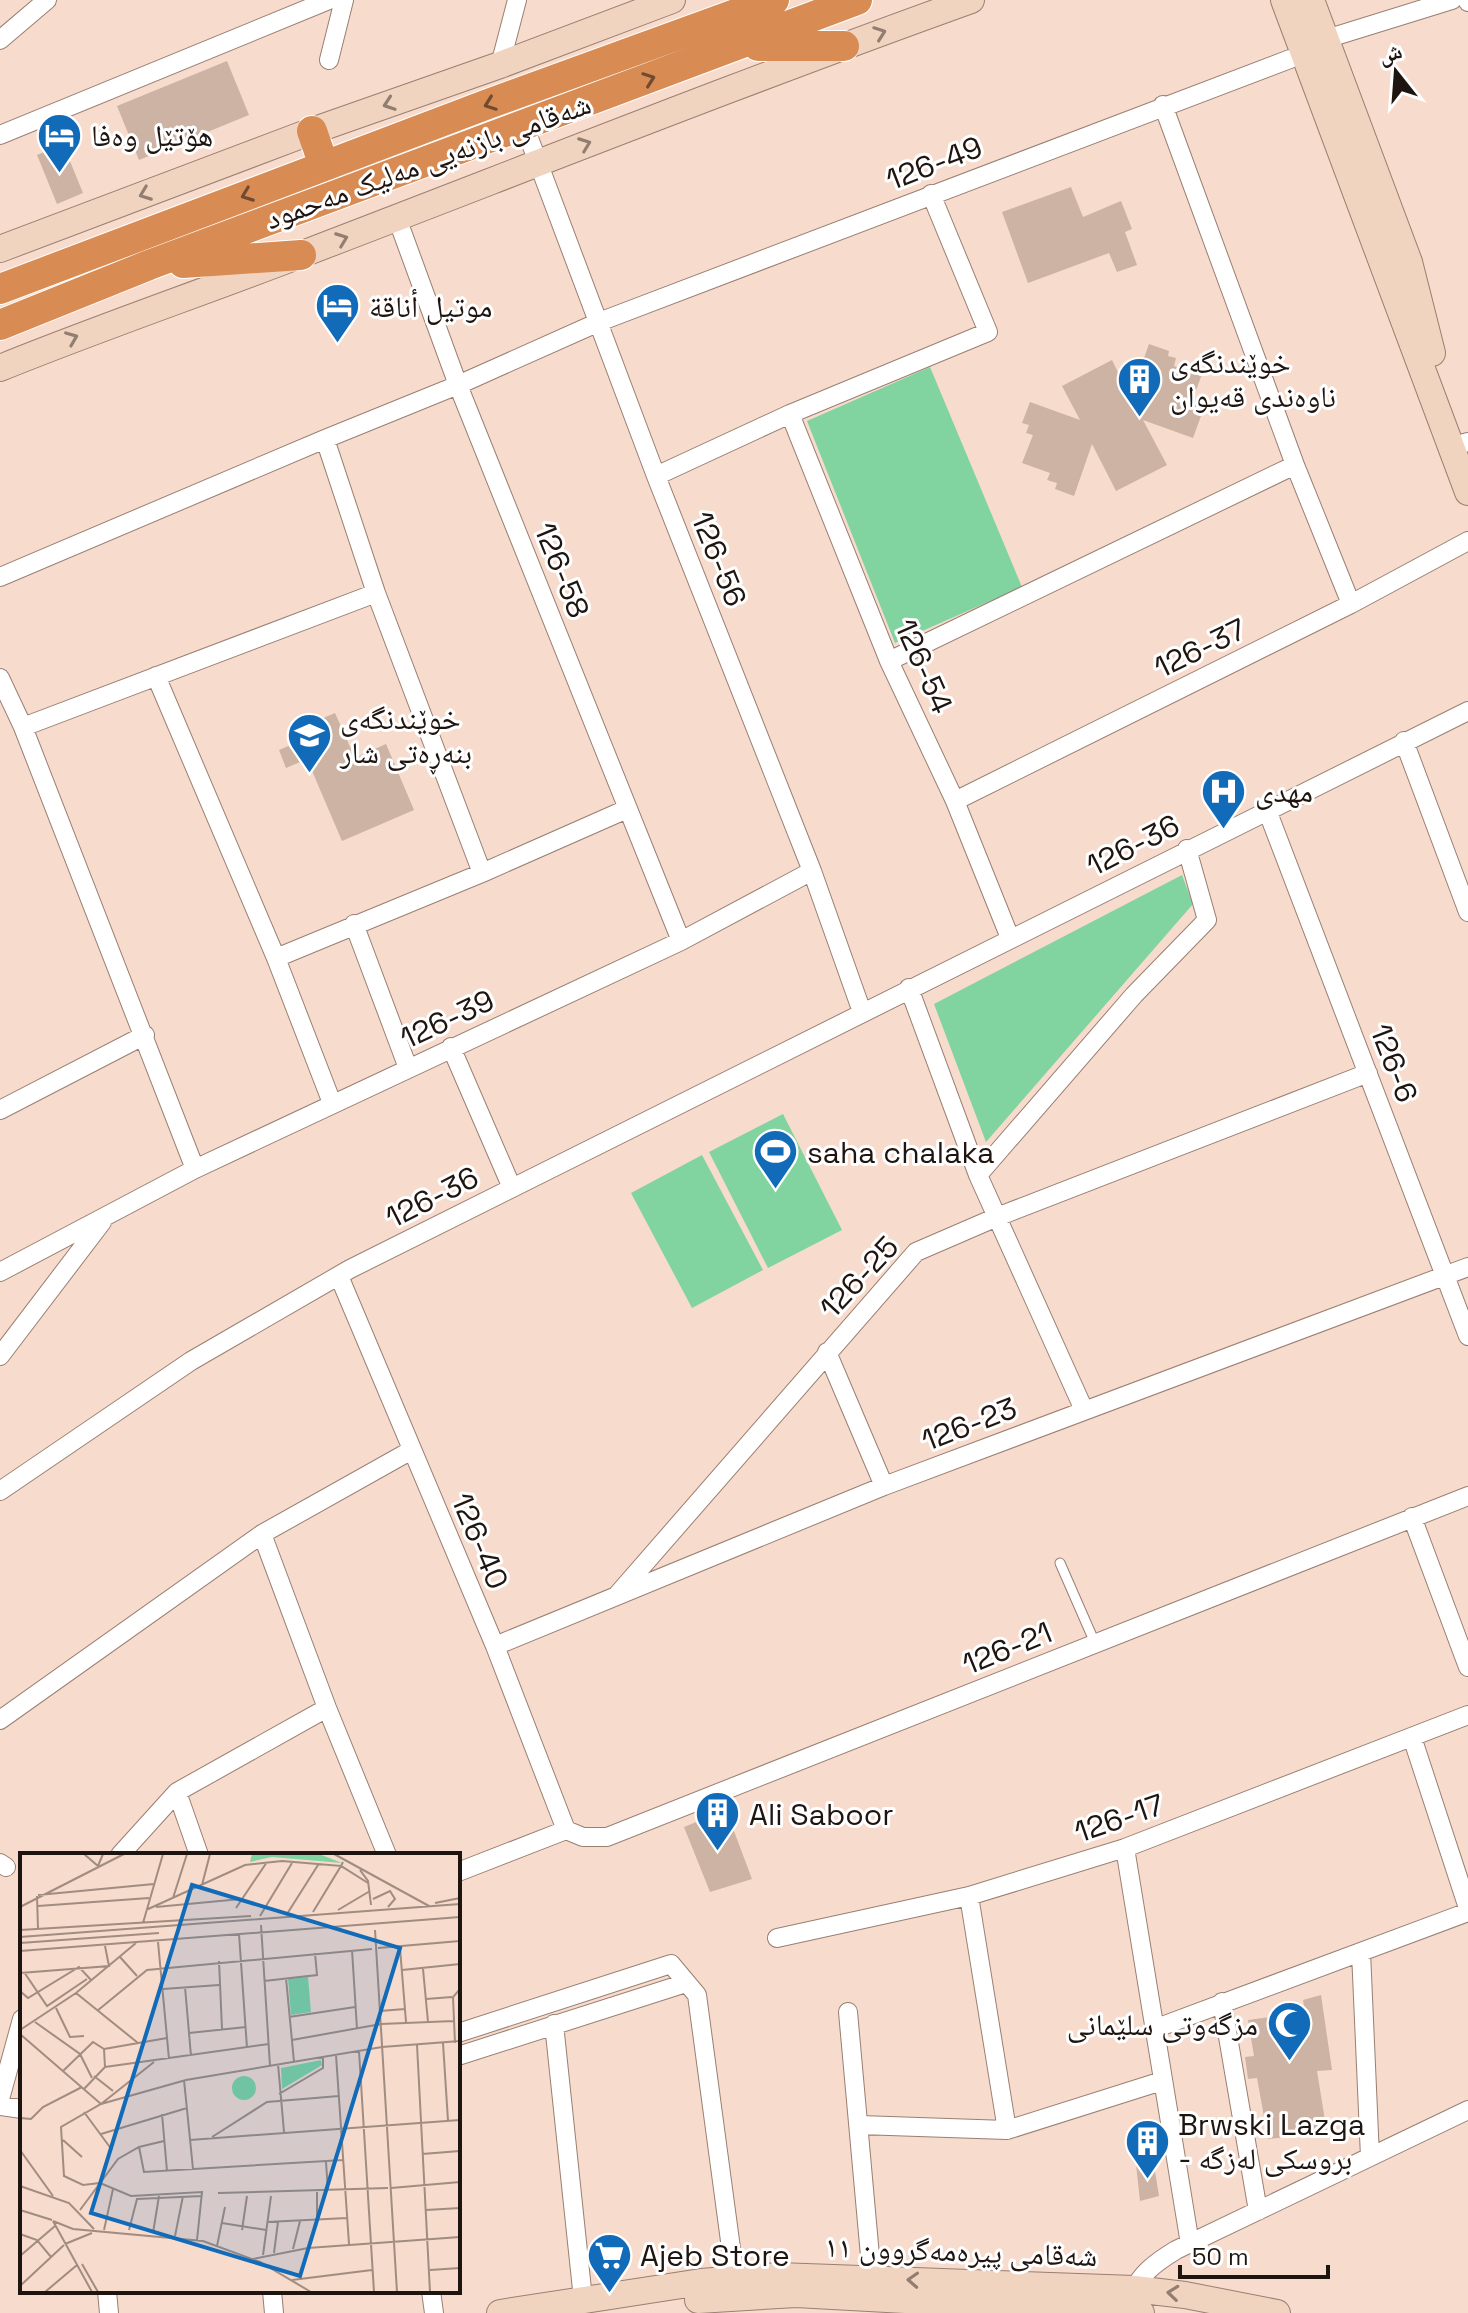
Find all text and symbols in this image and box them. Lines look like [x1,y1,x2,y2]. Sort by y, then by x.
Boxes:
one-way arrow [872,26,886,42]
north arrow [1356,32,1436,112]
text: ش [1375,36,1405,70]
one-way arrow [641,73,655,89]
street label: شەقامی بازنەیی مەلیک مەحمود [260,84,596,238]
one-way arrow [382,94,396,111]
one-way arrow [484,94,498,110]
hotel icon: هۆتێل وەفا [36,111,84,174]
place label: هۆتێل وەفا [91,116,213,155]
street label: 126-49 [880,127,988,199]
one-way arrow [577,137,591,154]
one-way arrow [139,184,153,201]
one-way arrow [241,185,255,202]
one-way arrow [334,232,348,249]
hotel icon: موتيل أناقة [314,282,362,345]
place label: موتيل أناقة [369,287,492,326]
one-way arrow [64,332,78,348]
place label: خوێندنگەی ناوەندی قەیوان [1170,343,1336,416]
building icon: خوێندنگەی ناوەندی قەیوان [1115,355,1163,418]
street label: 126-56 [682,506,756,612]
street label: 126-58 [525,517,599,623]
street label: 126-37 [1148,609,1252,687]
street label: 126-54 [886,613,962,719]
place label: خوێندنگەی بنەڕەتی شار [339,699,472,775]
school or university icon: خوێندنگەی بنەڕەتی شار [285,711,333,774]
hospital icon: مهدی [1200,767,1248,830]
place label: مهدی [1255,772,1313,811]
street label: 126-36 [1080,805,1186,885]
street label: 126-39 [394,980,500,1058]
street label: 126-6 [1361,1018,1427,1108]
sports icon: saha chalaka [752,1128,800,1191]
place label: saha chalaka [807,1133,995,1172]
street label: 126-36 [379,1157,485,1237]
street label: 126-25 [811,1228,907,1326]
street label: 126-23 [916,1388,1022,1460]
street label: 126-40 [442,1487,518,1595]
street label: 126-21 [956,1612,1058,1684]
street label: 126-17 [1069,1785,1169,1851]
building icon: Ali Saboor [694,1790,742,1853]
place label: Ali Saboor [749,1795,894,1834]
inset map [20,1853,460,2293]
mosque icon: مزگەوتی سلێمانی [1265,2000,1313,2063]
place label: مزگەوتی سلێمانی [1067,2005,1258,2044]
place label: Brwski Lazga - بروسکی لەزگە [1178,2105,1365,2178]
building icon: Brwski Lazga - بروسکی لەزگە [1123,2117,1171,2180]
street label: شەقامی پیرەمەگروون ١١ [824,2227,1098,2275]
scale bar [1180,2229,1328,2279]
supermarket icon: Ajeb Store [585,2231,633,2294]
place label: Ajeb Store [640,2236,790,2275]
text: 50 m [1192,2241,1249,2272]
one-way arrow [906,2272,919,2289]
one-way arrow [1166,2285,1179,2302]

